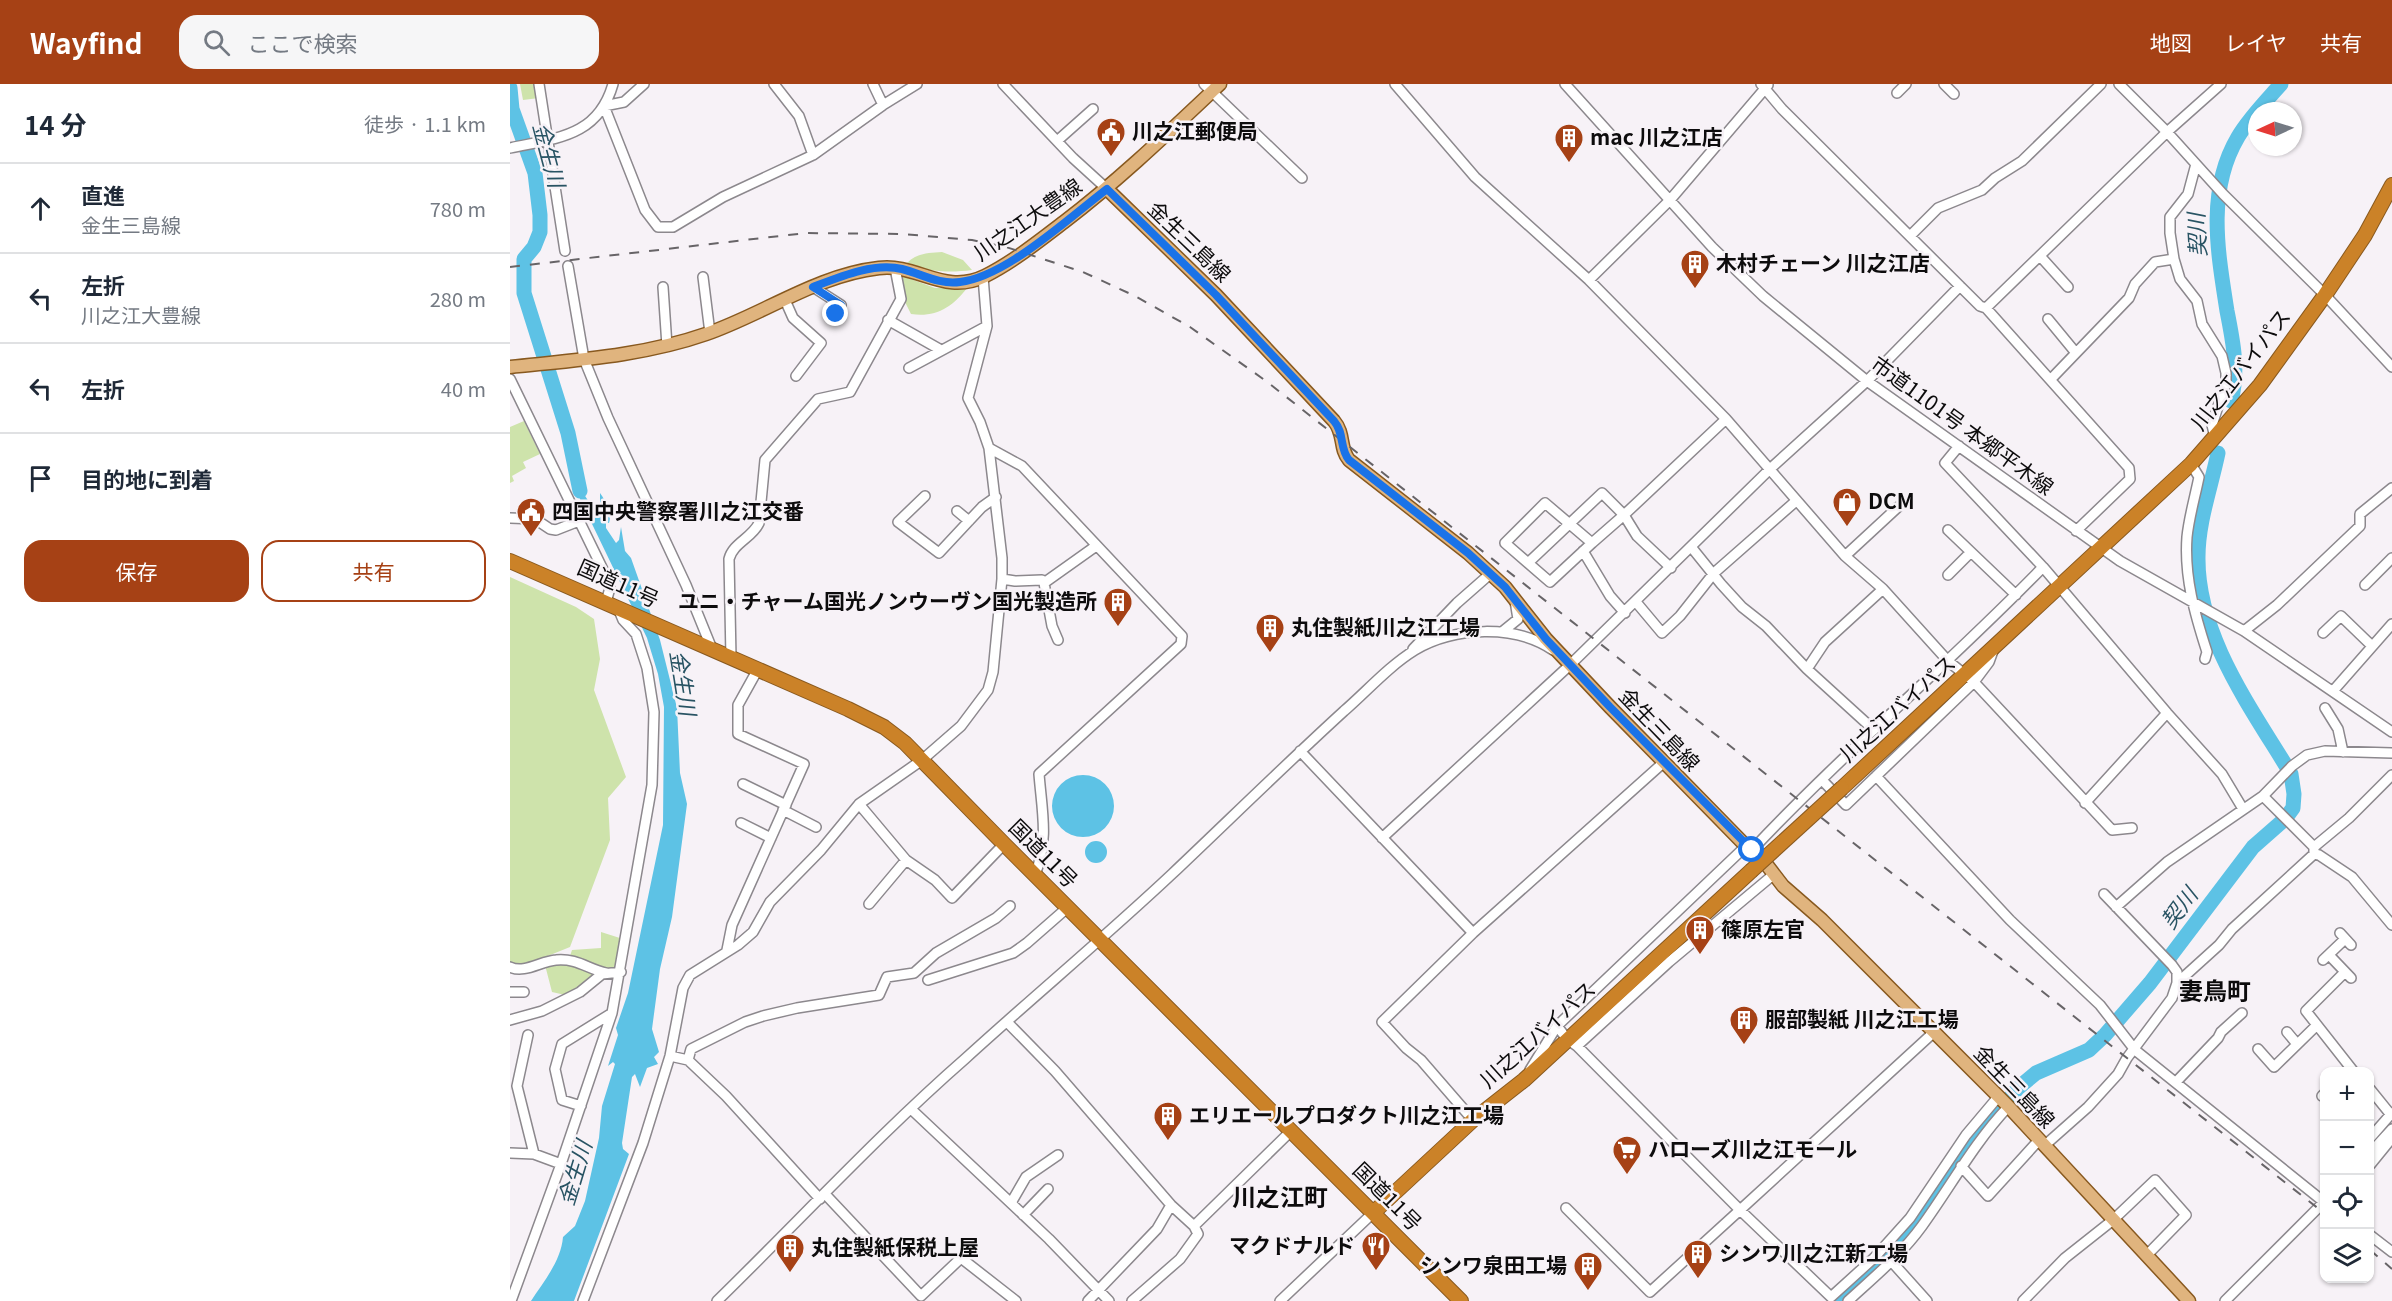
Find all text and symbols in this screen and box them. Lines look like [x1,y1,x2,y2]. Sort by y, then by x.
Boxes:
search box [179,15,599,69]
text: Wayfind [30,22,143,62]
icon: search [200,26,233,59]
text: ここで検索 [248,26,358,58]
text: 地図 [2150,27,2192,57]
text: レイヤ [2225,27,2287,57]
text: 共有 [2320,27,2362,57]
north arrow [2248,102,2302,156]
text: 14 分 [24,105,87,142]
text: 徒歩 · 1.1 km [364,109,486,138]
place label: 川之江郵便局 [1132,115,1258,145]
public building icon: 川之江郵便局 [1095,116,1127,158]
water label: 金生川 [527,118,575,192]
place label: mac 川之江店 [1590,121,1723,151]
building icon: mac 川之江店 [1553,122,1585,164]
street label: 川之江大豊線 [967,170,1087,267]
text: 直進 [81,178,125,210]
icon: ahead [24,192,57,225]
street label: 金生三島線 [1142,193,1239,288]
text: 780 m [430,194,486,223]
text: 金生三島線 [81,210,181,239]
water label: 契川 [2178,210,2212,258]
place label: 木村チェーン 川之江店 [1716,247,1930,277]
building icon: 木村チェーン 川之江店 [1679,248,1711,290]
text: 左折 [81,268,125,300]
icon: left [24,282,57,315]
text: 280 m [430,284,486,313]
text: 川之江大豊線 [81,300,201,329]
route end [822,300,848,326]
street label: 川之江バイパス [2182,302,2296,436]
street label: 市道1101号 本郷平木線 [1866,348,2061,501]
icon: left [24,372,57,405]
text: 左折 [81,372,125,404]
text: 40 m [441,374,486,403]
icon: arrive [24,462,57,495]
text: 目的地に到着 [81,462,213,494]
place label: DCM [1868,485,1915,515]
shop icon: DCM [1831,486,1863,528]
place label: 四国中央警察署川之江交番 [552,495,804,525]
public building icon: 四国中央警察署川之江交番 [515,496,547,538]
button: 保存 [24,540,249,602]
button: 共有 [261,540,486,602]
street label: 国道11号 [573,551,664,613]
place label: ユニ・チャーム国光ノンウーヴン国光製造所 [678,585,1097,615]
building icon: ユニ・チャーム国光ノンウーヴン国光製造所 [1102,586,1134,628]
place label: 丸住製紙川之江工場 [1291,611,1480,641]
building icon: 丸住製紙川之江工場 [1254,612,1286,654]
street label: 川之江バイパス [1832,647,1961,768]
water label: 金生川 [664,648,706,720]
street label: 金生三島線 [1613,680,1708,777]
street label: 国道11号 [1003,811,1086,894]
route start [1738,836,1764,862]
water label: 契川 [2151,878,2205,934]
place label: 篠原左官 [1721,913,1805,943]
building icon: 篠原左官 [1684,914,1716,956]
district label: 妻鳥町 [2179,972,2251,1007]
street label: 川之江バイパス [1472,973,1601,1094]
place label: 服部製紙 川之江工場 [1765,1003,1959,1033]
building icon: 服部製紙 川之江工場 [1728,1004,1760,1046]
street label: 金生三島線 [1968,1037,2063,1134]
map controls [2320,1067,2374,1283]
button: + [2320,1067,2374,1121]
place label: エリエールプロダクト川之江工場 [1189,1099,1504,1129]
building icon: エリエールプロダクト川之江工場 [1152,1100,1184,1142]
button: − [2320,1121,2374,1175]
place label: ハローズ川之江モール [1648,1133,1857,1163]
water label: 金生川 [548,1134,599,1209]
supermarket icon: ハローズ川之江モール [1611,1134,1643,1176]
street label: 国道11号 [1347,1154,1430,1237]
button: locate [2320,1175,2374,1229]
district label: 川之江町 [1232,1178,1328,1213]
place label: マクドナルド [1229,1229,1355,1259]
button: layers [2320,1229,2374,1283]
restaurant icon: マクドナルド [1360,1230,1392,1272]
place label: 丸住製紙保税上屋 [811,1231,979,1261]
building icon: 丸住製紙保税上屋 [774,1232,806,1274]
place label: シンワ川之江新工場 [1719,1237,1908,1267]
building icon: シンワ川之江新工場 [1682,1238,1714,1280]
place label: シンワ泉田工場 [1420,1249,1567,1279]
building icon: シンワ泉田工場 [1572,1250,1604,1292]

